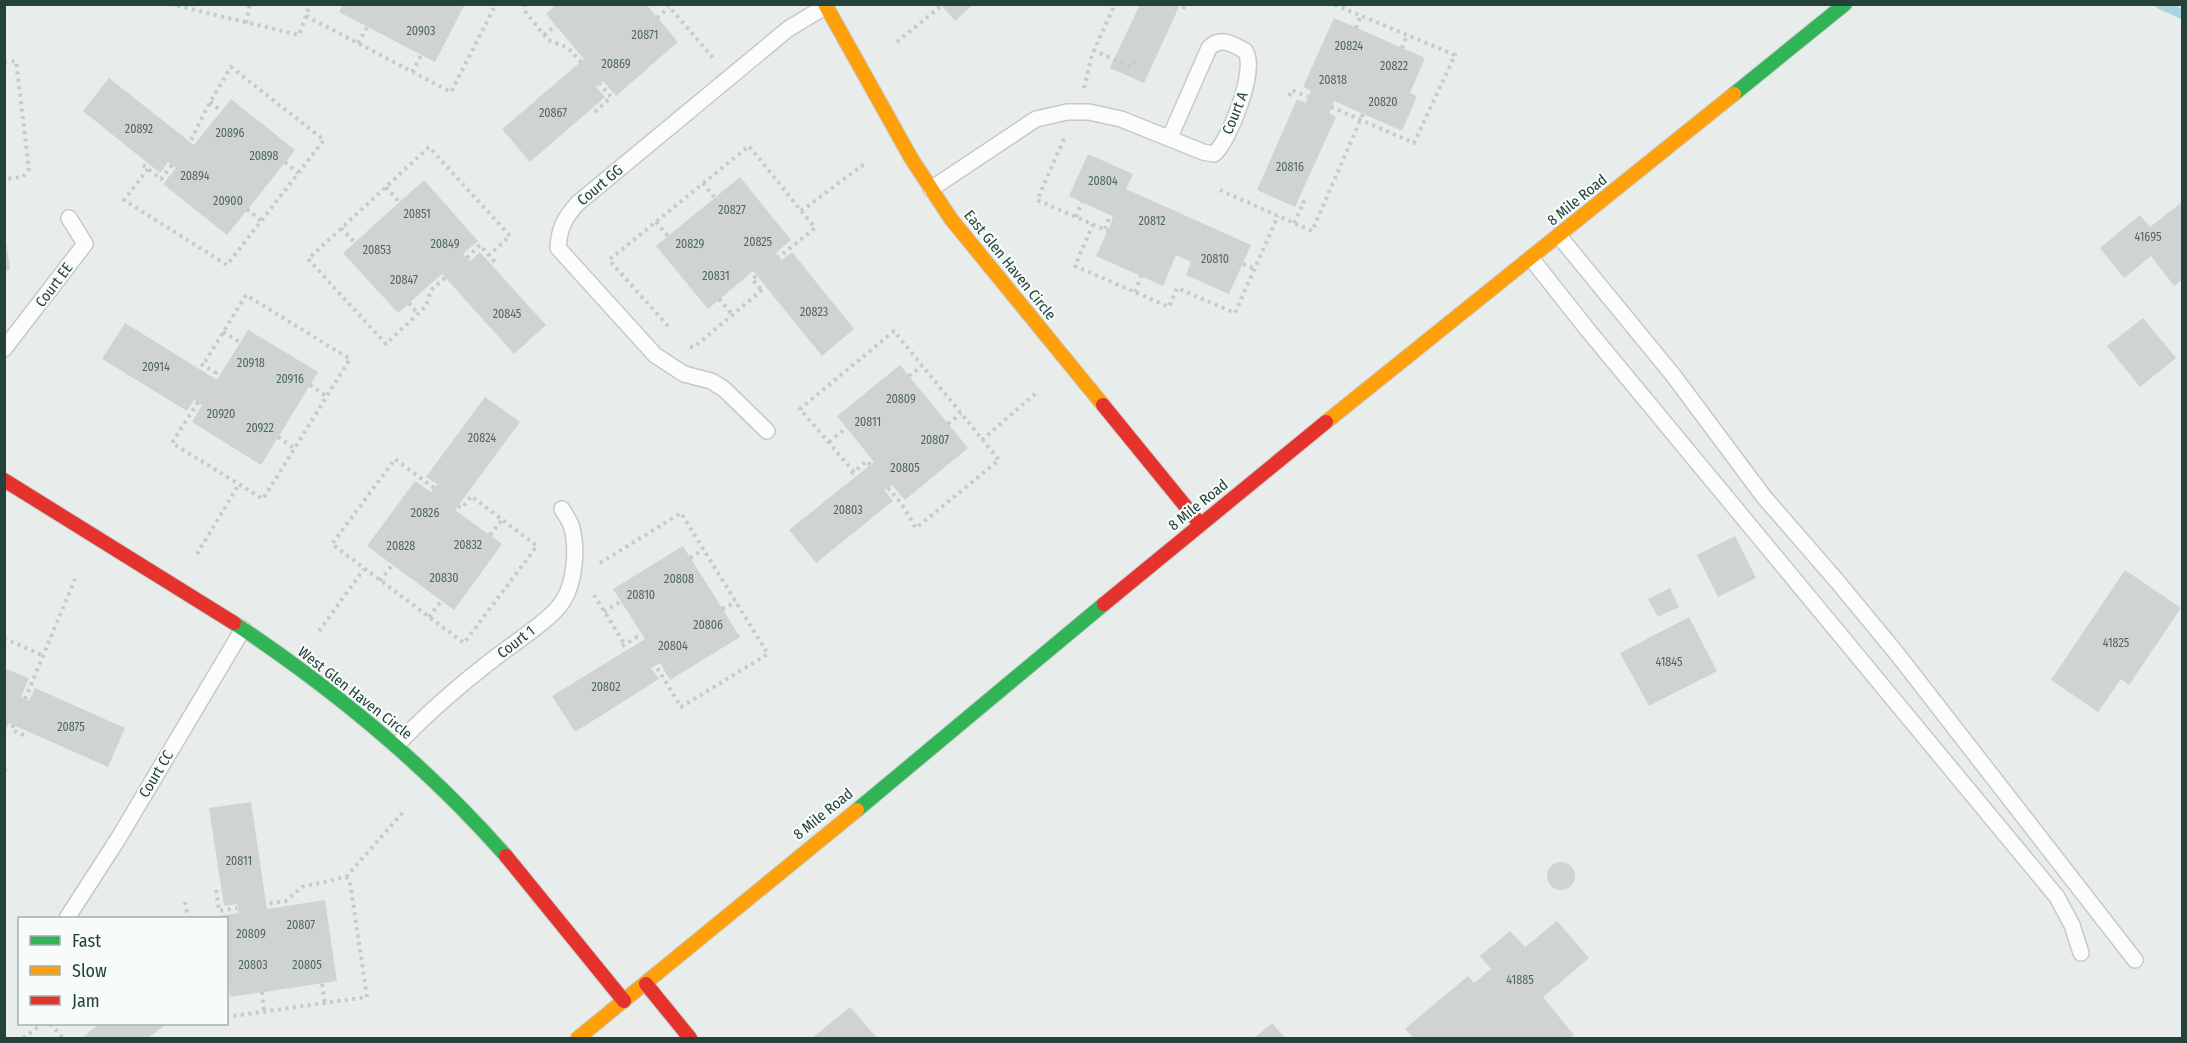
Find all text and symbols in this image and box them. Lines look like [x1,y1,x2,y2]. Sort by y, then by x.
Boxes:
house number: 20903 [407,24,435,38]
house number: 20871 [632,28,658,42]
house number: 20824 [1335,39,1363,53]
house number: 20869 [601,57,631,71]
house number: 20822 [1380,59,1408,73]
house number: 20818 [1319,73,1347,87]
street label: Court A [1218,89,1252,137]
house number: 20820 [1368,95,1398,109]
house number: 20867 [539,106,567,120]
house number: 20892 [125,122,153,136]
house number: 20896 [215,126,245,140]
house number: 20898 [249,149,279,163]
house number: 20816 [1276,160,1304,174]
street label: Court GG [574,161,626,209]
house number: 20894 [181,169,210,183]
street label: 8 Mile Road [1544,171,1610,229]
house number: 20804 [1088,174,1118,188]
house number: 20900 [213,194,243,208]
house number: 20827 [718,203,746,217]
house number: 20851 [403,207,431,221]
street label: East Glen Haven Circle [960,207,1060,323]
house number: 20812 [1138,214,1166,228]
house number: 41695 [2135,230,2162,244]
house number: 20825 [744,235,773,249]
house number: 20849 [431,237,460,251]
house number: 20829 [676,237,704,251]
house number: 20853 [363,243,391,257]
house number: 20810 [1201,252,1229,266]
street label: Court EE [32,259,76,311]
house number: 20831 [702,269,730,283]
house number: 20847 [390,273,418,287]
house number: 20823 [800,305,828,319]
house number: 20845 [493,307,522,321]
house number: 20918 [237,356,265,370]
house number: 20914 [142,360,170,374]
house number: 20916 [276,372,304,386]
house number: 20809 [886,392,916,406]
house number: 20920 [207,407,235,421]
house number: 20811 [855,415,881,429]
house number: 20922 [246,421,274,435]
house number: 20824 [468,431,496,445]
house number: 20807 [921,433,949,447]
house number: 20805 [890,461,920,475]
street label: 8 Mile Road [1165,476,1231,534]
house number: 20803 [833,503,863,517]
house number: 20826 [411,506,439,520]
house number: 20832 [454,538,482,552]
house number: 20828 [387,539,415,553]
house number: 20830 [429,571,459,585]
house number: 20808 [664,572,694,586]
house number: 20810 [627,588,655,602]
house number: 20806 [693,618,723,632]
street label: Court 1 [494,622,538,662]
house number: 41825 [2103,636,2130,650]
house number: 20804 [658,639,688,653]
street label: West Glen Haven Circle [294,643,416,743]
house number: 41845 [1655,655,1683,669]
house number: 20802 [592,680,620,694]
house number: 20875 [57,720,85,734]
street label: Court CC [135,747,177,801]
street label: 8 Mile Road [790,785,856,843]
house number: 20811 [226,854,252,868]
legend [18,917,228,1025]
house number: 20807 [287,918,315,932]
house number: 20809 [236,927,266,941]
text: Fast [72,930,101,952]
house number: 20803 [238,958,268,972]
house number: 20805 [292,958,322,972]
text: Slow [72,960,107,982]
house number: 41885 [1506,973,1534,987]
text: Jam [72,990,100,1012]

